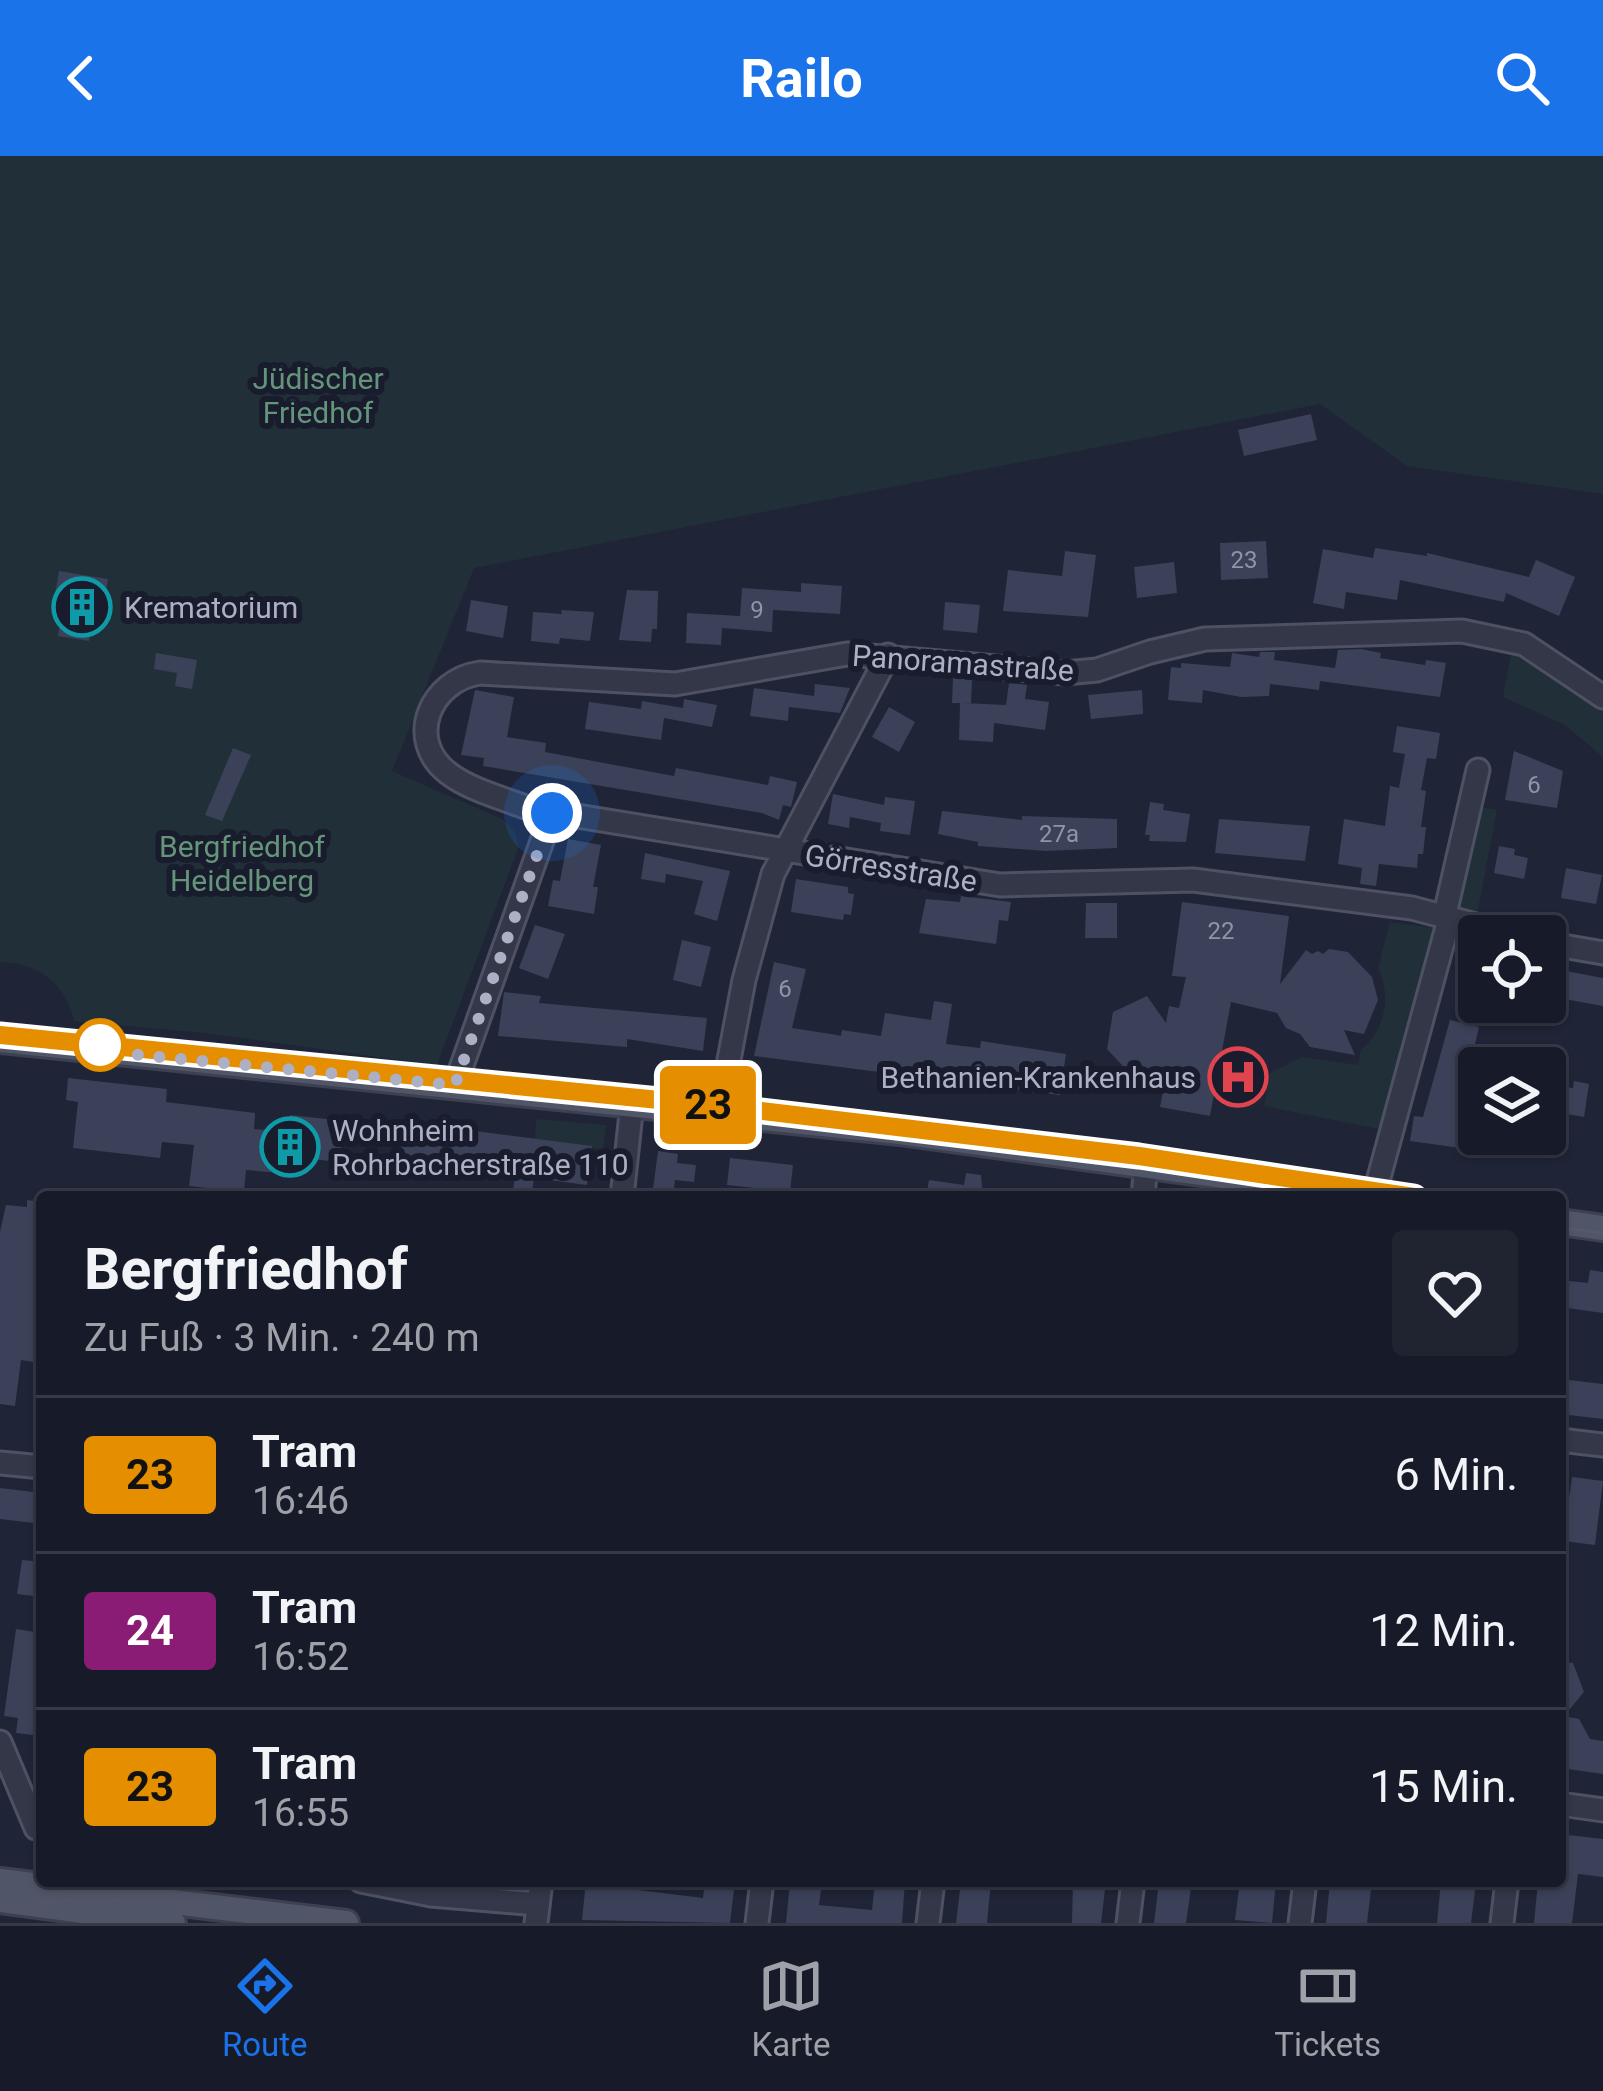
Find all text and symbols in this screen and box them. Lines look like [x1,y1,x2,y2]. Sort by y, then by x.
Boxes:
icon: back [48,45,114,111]
icon: search [1489,45,1555,111]
text: Railo [740,47,863,110]
park label: Jüdischer Friedhof [252,361,384,430]
house number: 23 [1231,546,1257,574]
building icon: Krematorium [51,576,113,638]
place label: Krematorium [124,590,298,625]
house number: 9 [750,596,764,624]
street label: Panoramastraße [851,638,1075,688]
house number: 6 [1527,771,1541,799]
your location [522,783,582,843]
house number: 27a [1039,820,1079,848]
park label: Bergfriedhof Heidelberg [159,829,326,898]
street label: Görresstraße [802,837,980,899]
map controls [1458,915,1566,1155]
button: locate [1458,915,1566,1023]
house number: 22 [1208,917,1234,945]
house number: 6 [778,975,792,1003]
unlabelled marker [75,1020,125,1070]
hospital icon: Bethanien-Krankenhaus [1207,1046,1269,1108]
button: layers [1458,1047,1566,1155]
place label: Bethanien-Krankenhaus [881,1060,1196,1095]
line badge: 23 [654,1066,762,1144]
text: 23 [684,1080,732,1129]
place label: Wohnheim Rohrbacherstraße 110 [332,1113,629,1182]
building icon: Wohnheim Rohrbacherstraße 110 [259,1116,321,1178]
button: heart [1392,1230,1518,1356]
text: Bergfriedhof [84,1236,408,1303]
text: Zu Fuß · 3 Min. · 240 m [84,1315,480,1361]
text: Tram [252,1425,357,1478]
text: 6 Min. [1395,1448,1518,1501]
text: 23 [126,1450,174,1499]
text: 16:46 [252,1478,349,1524]
text: Tram [252,1581,357,1634]
text: 12 Min. [1369,1604,1518,1657]
text: 24 [126,1606,174,1655]
text: 16:52 [252,1634,349,1680]
text: Tram [252,1737,357,1790]
text: 15 Min. [1369,1760,1518,1813]
text: 23 [126,1762,174,1811]
text: 16:55 [252,1790,349,1836]
tab: Route [222,1953,308,2064]
tab: Karte [751,1953,830,2064]
tab: Tickets [1274,1953,1381,2064]

